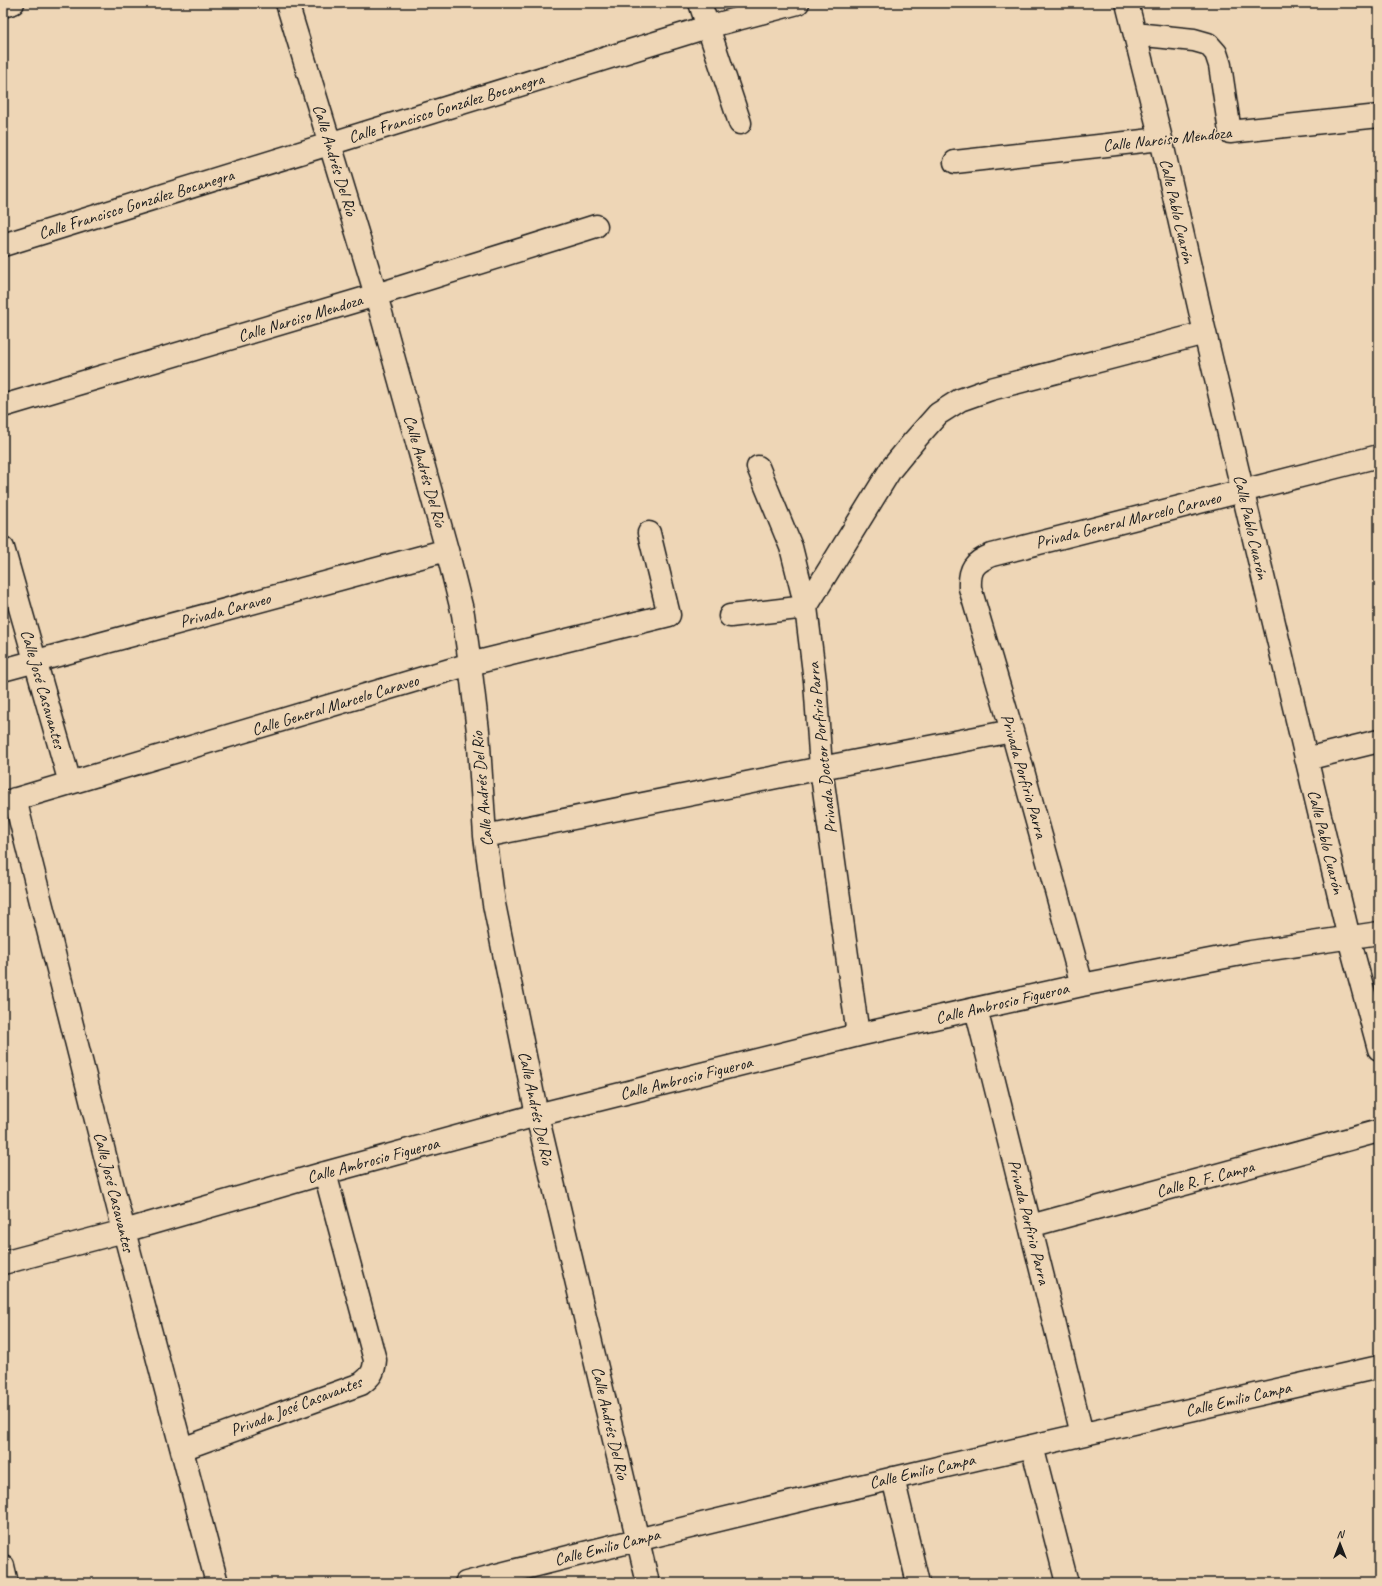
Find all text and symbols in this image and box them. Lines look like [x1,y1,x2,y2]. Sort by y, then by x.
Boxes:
street label: Calle Francisco González Bocanegra [346,68,547,148]
street label: Calle Andrés Del Río [308,102,362,219]
street label: Calle Narciso Mendoza [1102,122,1233,156]
street label: Calle Pablo Cuarón [1155,157,1200,267]
street label: Calle Francisco González Bocanegra [36,164,237,244]
street label: Calle Narciso Mendoza [235,289,366,347]
street label: Calle Andrés Del Río [399,413,451,530]
street label: Calle Pablo Cuarón [1229,473,1274,583]
street label: Privada General Marcelo Caraveo [1033,487,1224,553]
street label: Privada Caraveo [177,588,274,632]
street label: Calle José Casavantes [16,627,70,752]
street label: Privada Doctor Porfirio Parra [802,660,841,835]
street label: Calle General Marcelo Caraveo [249,669,422,740]
street label: Privada Porfirio Parra [996,712,1052,841]
street label: Calle Andrés Del Río [466,730,497,847]
street label: Calle Pablo Cuarón [1303,788,1349,898]
street label: Calle Ambrosio Figueroa [933,977,1072,1029]
street label: Calle Andrés Del Río [514,1049,558,1168]
street label: Calle Ambrosio Figueroa [618,1051,756,1105]
street label: Calle José Casavantes [89,1130,139,1255]
street label: Calle Ambrosio Figueroa [305,1132,443,1188]
street label: Calle R. F. Campa [1154,1156,1257,1202]
street label: Privada Porfirio Parra [1003,1157,1055,1288]
street label: Calle Andrés Del Río [587,1364,633,1483]
street label: Privada José Casavantes [227,1371,366,1441]
street label: Calle Emilio Campa [1183,1376,1294,1421]
street label: Calle Emilio Campa [867,1448,978,1493]
street label: Calle Emilio Campa [552,1523,663,1570]
north arrow [1320,1524,1360,1564]
text: N [1337,1527,1346,1541]

